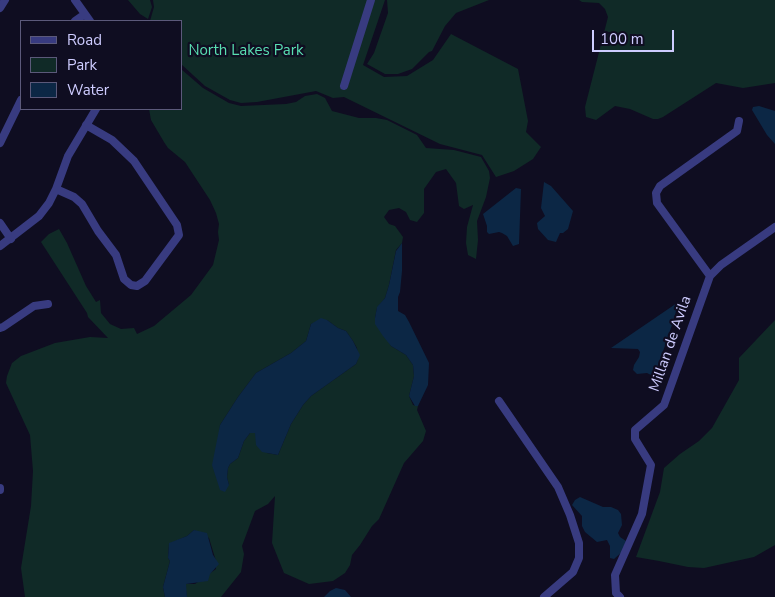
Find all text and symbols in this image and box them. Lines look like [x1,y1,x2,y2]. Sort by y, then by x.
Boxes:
legend [20,20,182,110]
scale bar [595,20,678,52]
text: 100 m [600,29,644,49]
text: Road [67,30,102,50]
park label: North Lakes Park [188,42,304,60]
text: Park [67,55,97,75]
text: Water [67,80,109,100]
street label: Millan de Avila [646,294,696,394]

